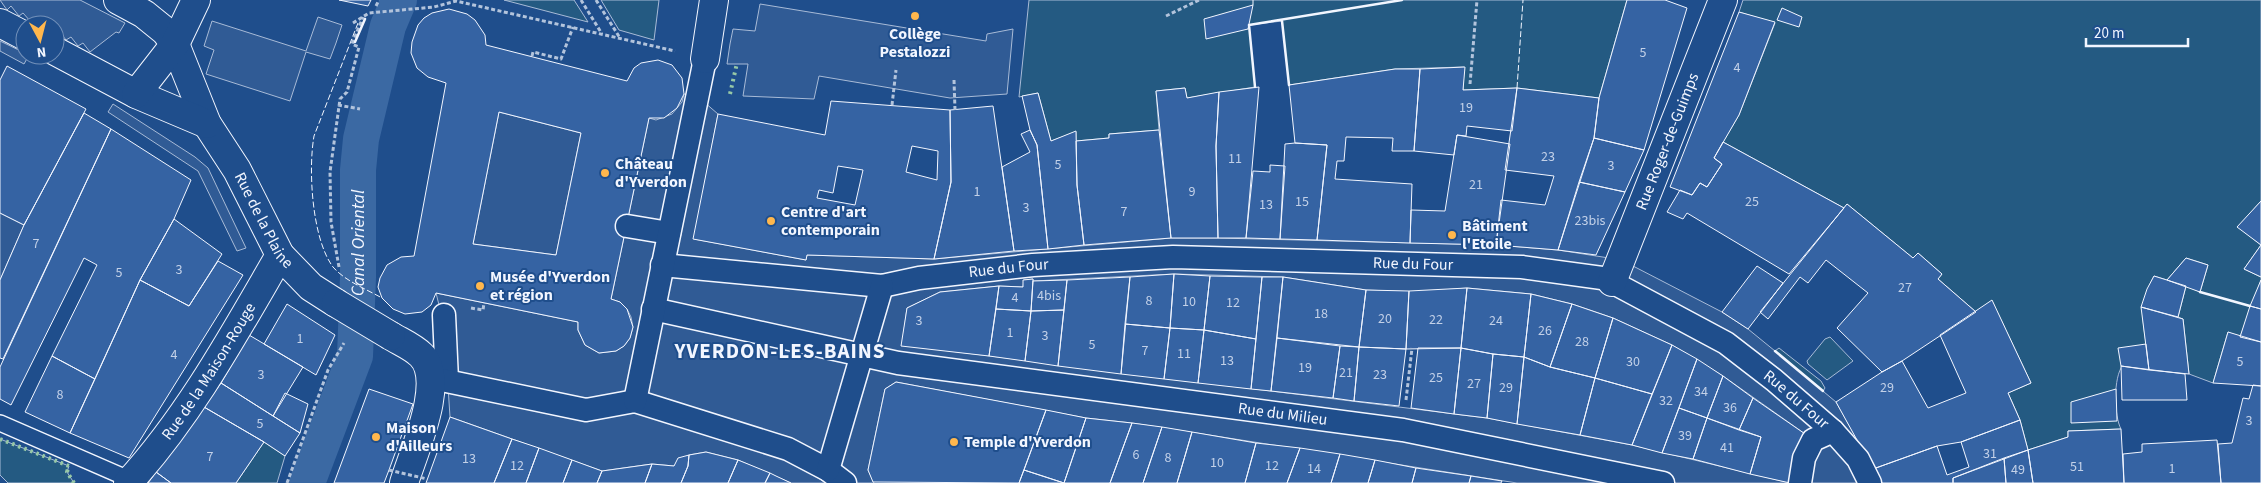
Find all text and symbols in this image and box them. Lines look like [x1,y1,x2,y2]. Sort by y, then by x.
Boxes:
marker: Collège Pestalozzi [909,10,921,22]
north arrow [15,15,65,65]
scale bar [2086,15,2188,47]
place label: Collège Pestalozzi [880,23,950,63]
text: 20 m [2094,23,2124,44]
text: N [36,41,47,62]
house number: 5 [1640,43,1647,63]
house number: 4 [1734,58,1741,78]
street label: Rue Roger-de-Guimps [1630,69,1704,213]
house number: 19 [1459,98,1473,118]
house number: 23 [1541,147,1555,167]
house number: 11 [1228,149,1242,169]
place label: Château d'Yverdon [615,153,687,193]
house number: 5 [1055,155,1062,175]
house number: 3 [1608,156,1615,176]
marker: Château d'Yverdon [599,167,611,179]
street label: Rue de la Plaine [229,168,298,273]
house number: 21 [1469,175,1483,195]
house number: 1 [974,182,981,202]
house number: 9 [1189,182,1196,202]
water label: Canal Oriental [345,189,371,297]
house number: 15 [1295,192,1309,212]
house number: 25 [1745,192,1759,212]
house number: 13 [1259,195,1273,215]
house number: 3 [1023,198,1030,218]
place label: Centre d'art contemporain [781,201,880,241]
house number: 7 [1121,202,1128,222]
house number: 23bis [1575,211,1606,231]
marker: Centre d'art contemporain [765,215,777,227]
place label: Bâtiment l'Etoile [1462,215,1528,255]
marker: Bâtiment l'Etoile [1446,229,1458,241]
house number: 7 [33,234,40,254]
street label: Rue du Four [1373,252,1454,276]
street label: Rue du Four [967,253,1050,283]
house number: 3 [176,260,183,280]
house number: 5 [116,263,123,283]
place label: Musée d'Yverdon et région [490,266,610,306]
house number: 27 [1898,278,1912,298]
marker: Musée d'Yverdon et région [474,280,486,292]
house number: 4bis [1037,286,1061,306]
house number: 4 [1012,288,1019,308]
house number: 8 [1146,291,1153,311]
house number: 10 [1182,292,1196,312]
house number: 12 [1226,293,1240,313]
street label: Rue de la Maison-Rouge [156,299,261,445]
house number: 18 [1314,304,1328,324]
house number: 20 [1378,309,1392,329]
house number: 22 [1429,310,1443,330]
house number: 3 [916,311,923,331]
house number: 24 [1489,311,1503,331]
house number: 26 [1538,321,1552,341]
house number: 1 [1007,323,1014,343]
house number: 3 [1042,326,1049,346]
house number: 1 [297,329,304,349]
house number: 28 [1575,332,1589,352]
house number: 5 [1089,335,1096,355]
district label: YVERDON-LES-BAINS [674,336,885,366]
house number: 7 [1142,341,1149,361]
house number: 11 [1177,344,1191,364]
house number: 4 [171,345,178,365]
house number: 13 [1220,351,1234,371]
house number: 30 [1626,352,1640,372]
house number: 5 [2237,352,2244,372]
house number: 19 [1298,358,1312,378]
house number: 21 [1339,363,1353,383]
house number: 3 [258,365,265,385]
house number: 23 [1373,365,1387,385]
street label: Rue du Four [1759,365,1834,434]
house number: 25 [1429,368,1443,388]
house number: 27 [1467,374,1481,394]
house number: 29 [1499,378,1513,398]
house number: 29 [1880,378,1894,398]
house number: 34 [1694,382,1708,402]
house number: 8 [57,385,64,405]
house number: 32 [1659,391,1673,411]
street label: Rue du Milieu [1237,397,1329,431]
house number: 36 [1723,398,1737,418]
house number: 3 [2246,411,2253,431]
house number: 5 [257,414,264,434]
place label: Maison d'Ailleurs [386,417,452,457]
house number: 39 [1678,426,1692,446]
marker: Maison d'Ailleurs [370,431,382,443]
place label: Temple d'Yverdon [964,431,1091,453]
marker: Temple d'Yverdon [948,436,960,448]
house number: 41 [1720,438,1734,458]
house number: 31 [1983,444,1997,464]
house number: 6 [1133,445,1140,465]
house number: 7 [207,447,214,467]
house number: 8 [1165,448,1172,468]
house number: 13 [462,449,476,469]
house number: 10 [1210,453,1224,473]
house number: 12 [510,456,524,476]
house number: 12 [1265,456,1279,476]
house number: 51 [2070,457,2084,477]
house number: 14 [1307,459,1321,479]
house number: 1 [2169,459,2176,479]
house number: 49 [2011,460,2025,480]

